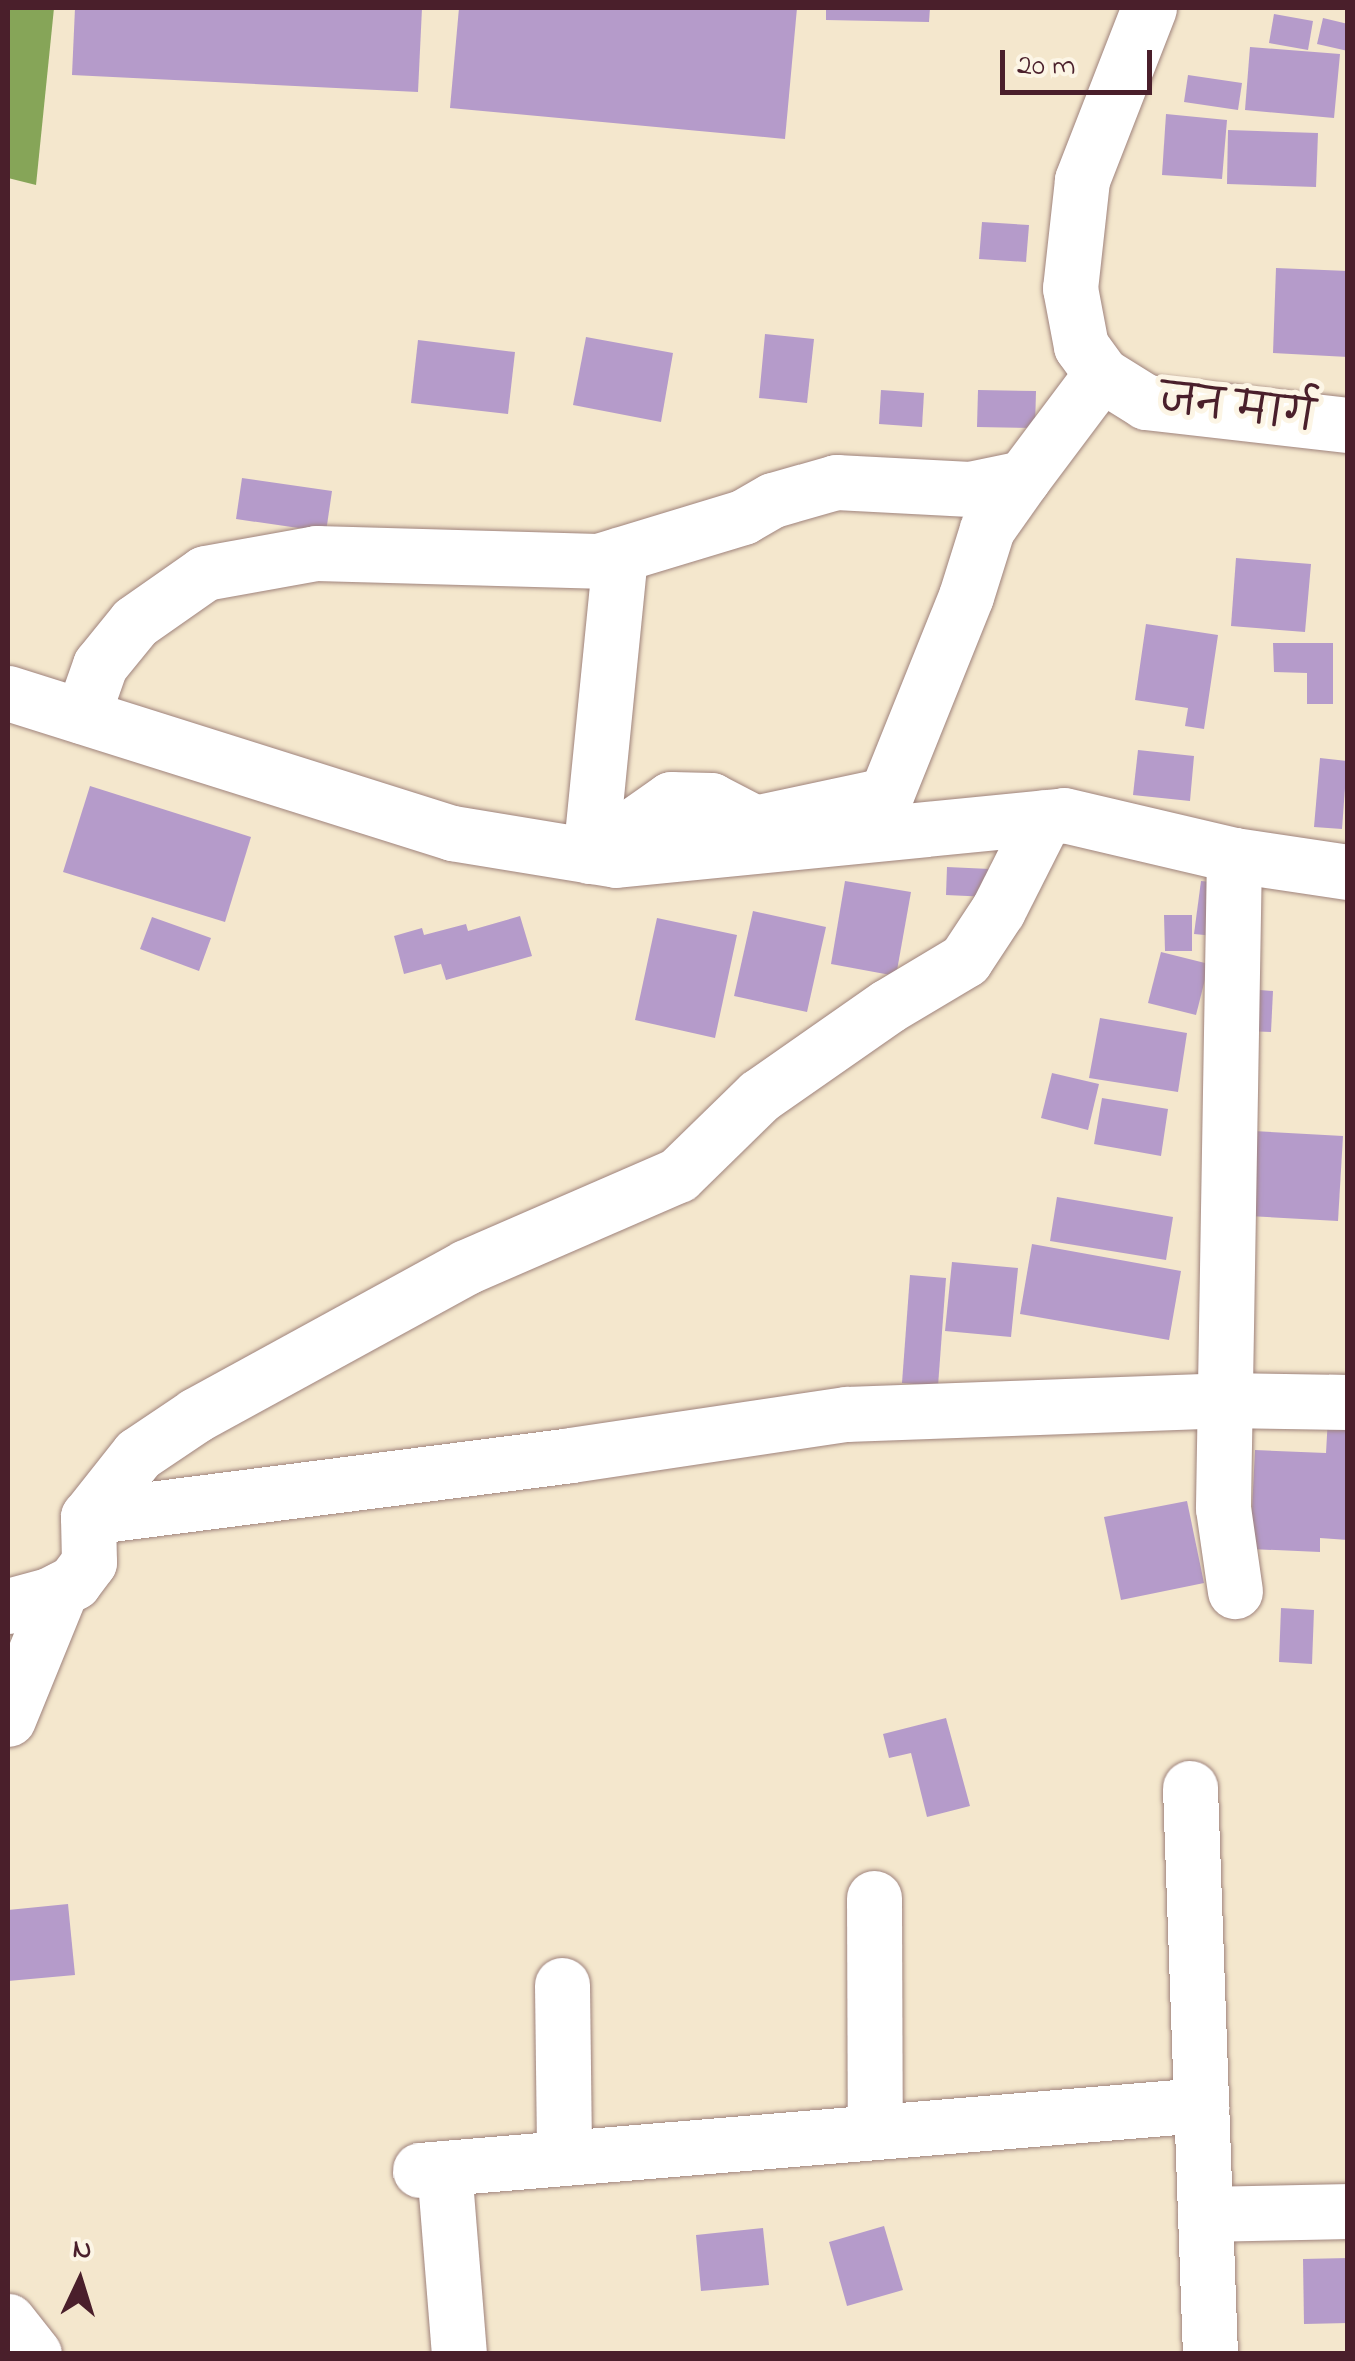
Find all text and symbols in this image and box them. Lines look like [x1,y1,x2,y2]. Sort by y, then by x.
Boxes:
scale bar [1005,30,1158,92]
text: 20 m [1017,45,1076,89]
street label: जन मार्ग [1157,376,1317,446]
text: N [71,2229,93,2272]
north arrow [30,2231,130,2331]

